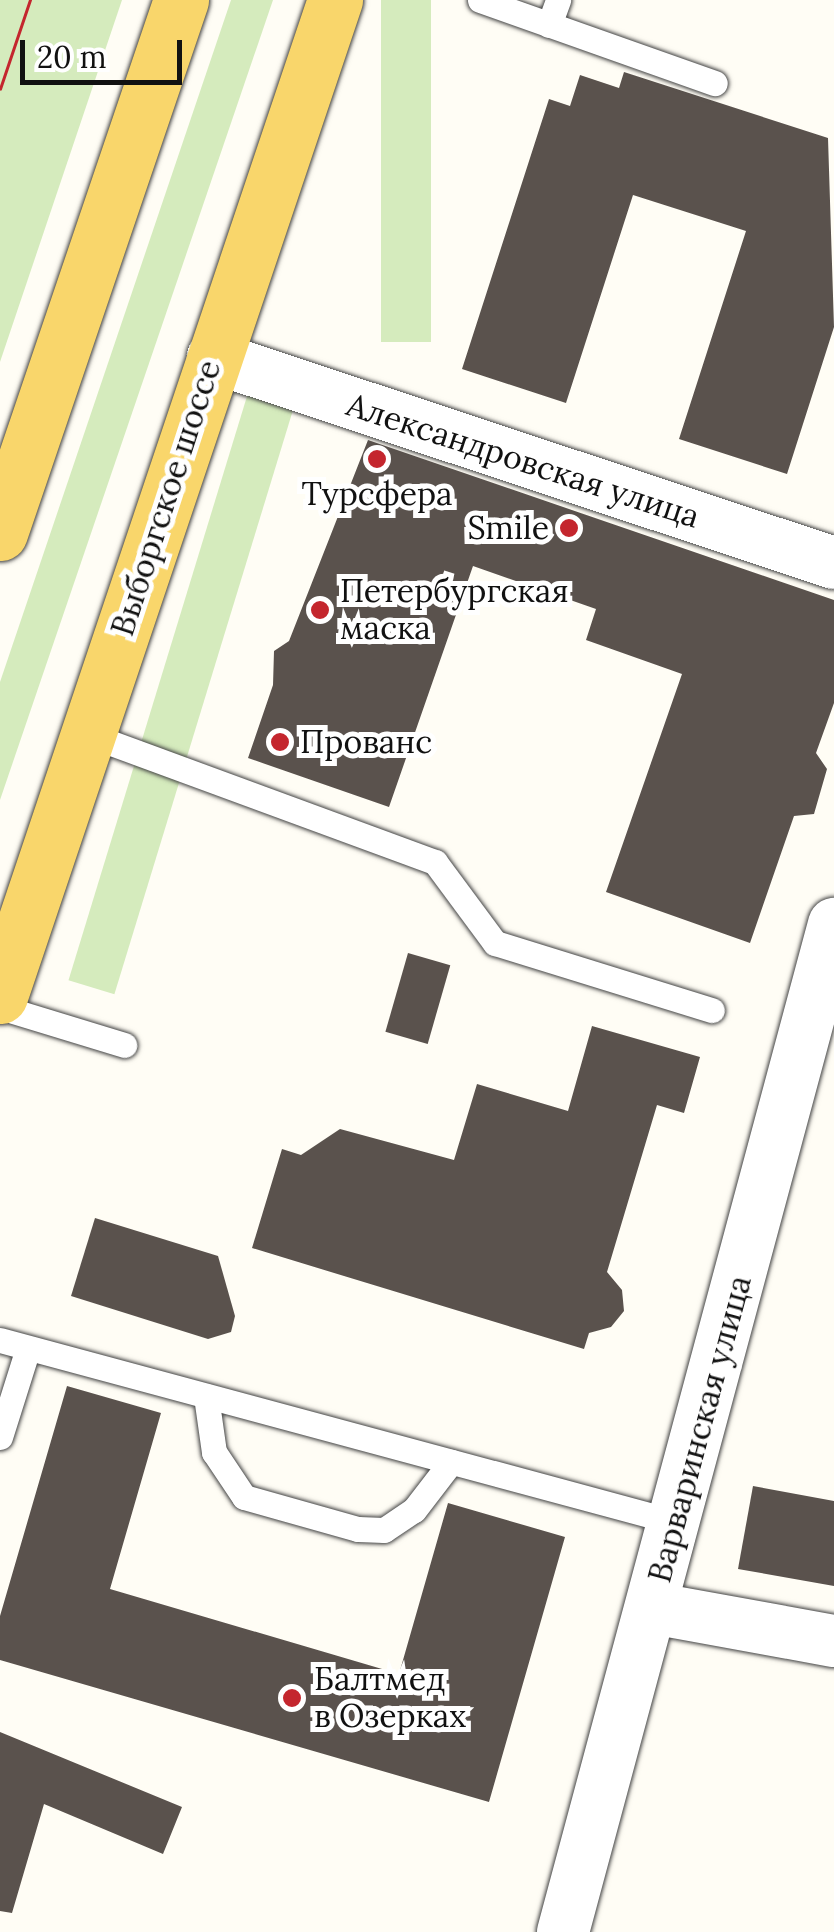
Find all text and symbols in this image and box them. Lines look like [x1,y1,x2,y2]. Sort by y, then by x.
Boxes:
scale bar [25,20,188,82]
text: 20 m [37,38,106,76]
street label: Выборгское шоссе [103,355,229,641]
street label: Александровская улица [342,386,704,536]
marker: Турсфера [366,448,388,470]
place label: Турсфера [301,475,453,513]
place label: Smile [467,509,549,547]
marker: Smile [558,517,580,539]
place label: Петербургская маска [340,573,569,648]
marker: Петербургская маска [309,599,331,621]
place label: Прованс [300,723,432,761]
marker: Прованс [269,731,291,753]
street label: Варваринская улица [641,1271,759,1587]
place label: Балтмед в Озерках [314,1661,466,1736]
marker: Балтмед в Озерках [279,1685,305,1711]

